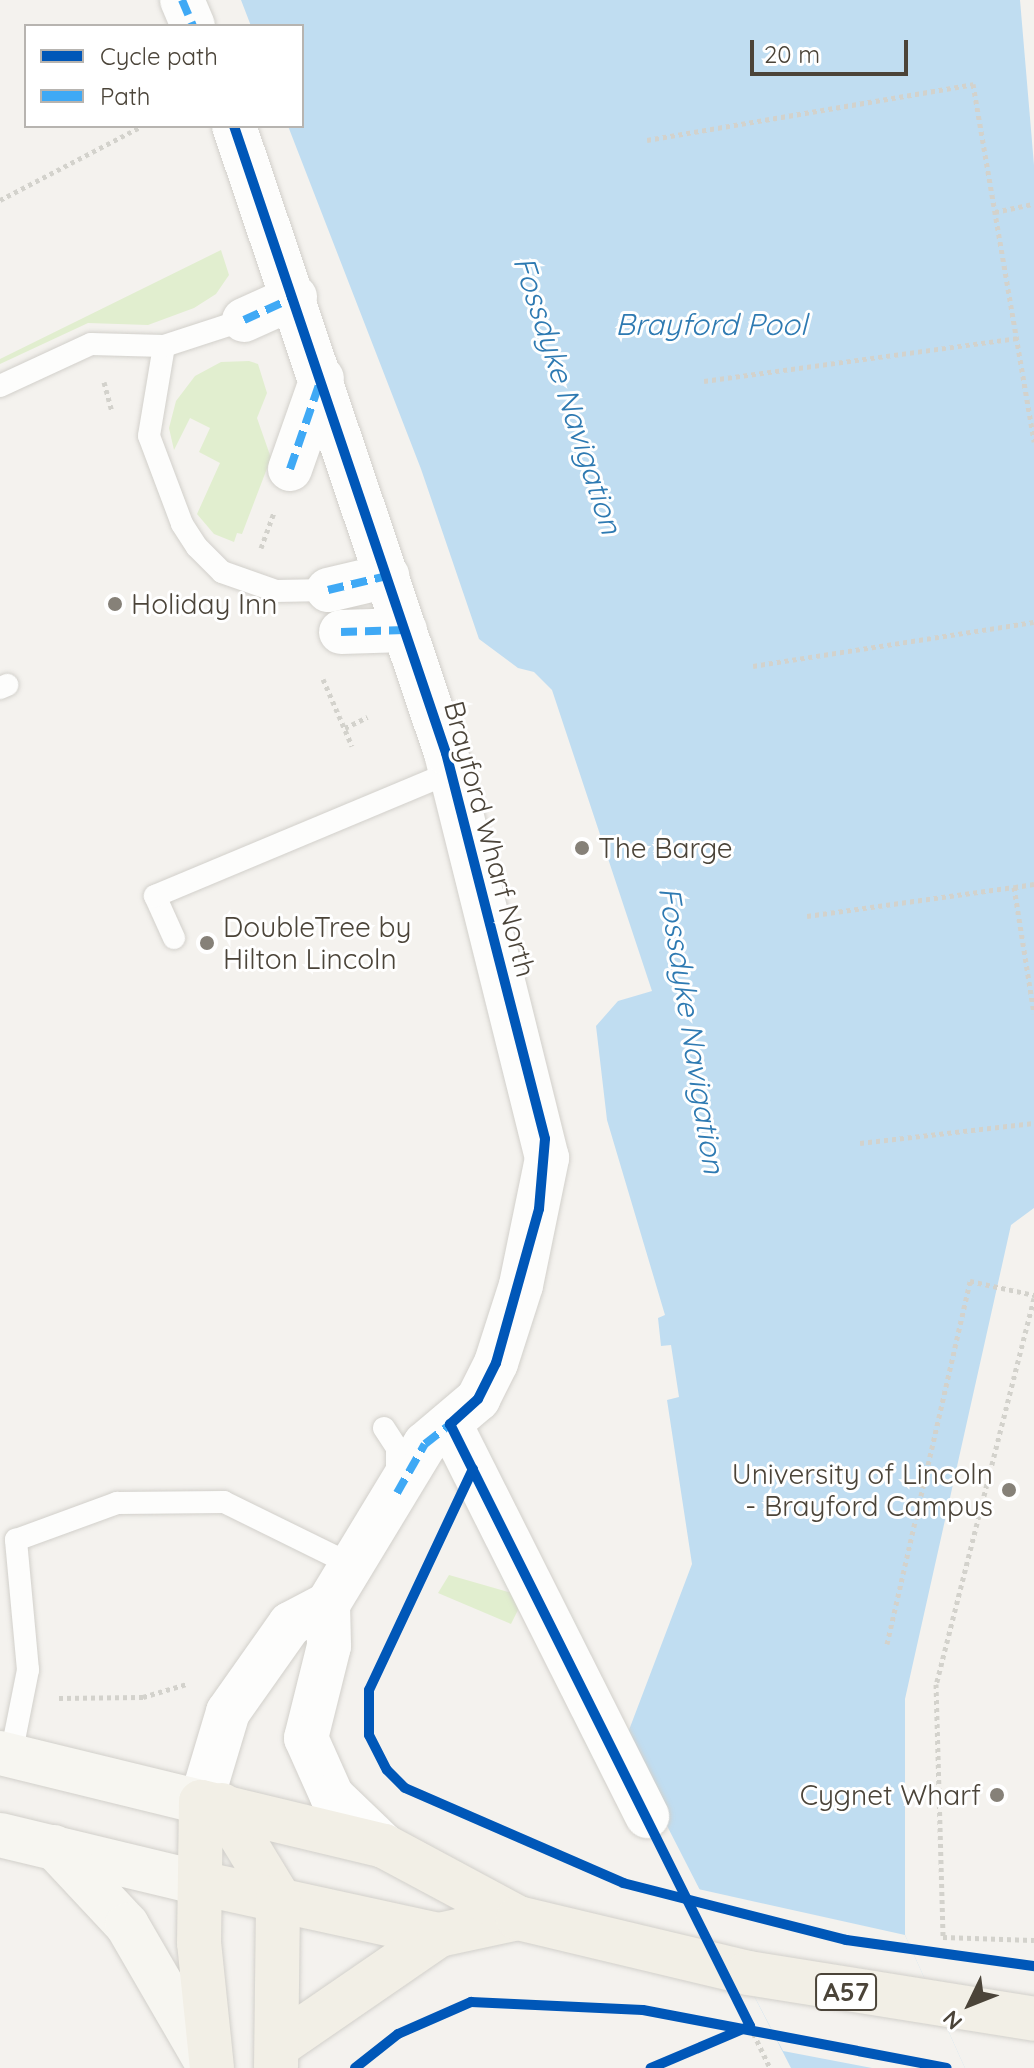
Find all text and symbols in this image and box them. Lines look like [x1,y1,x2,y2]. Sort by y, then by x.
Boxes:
legend [24,24,304,128]
scale bar [754,24,912,74]
text: 20 m [764,39,820,69]
text: Cycle path [100,41,218,71]
text: Path [100,81,151,111]
water label: Fossdyke Navigation [506,252,630,538]
water label: Brayford Pool [615,306,807,342]
place label: Holiday Inn [131,587,277,621]
marker: Holiday Inn [106,595,124,613]
street label: Brayford Wharf North [437,697,543,981]
place label: The Barge [598,831,733,865]
marker: The Barge [573,839,591,857]
water label: Fossdyke Navigation [652,884,732,1176]
place label: DoubleTree by Hilton Lincoln [223,910,411,976]
marker: DoubleTree by Hilton Lincoln [198,934,216,952]
place label: University of Lincoln - Brayford Campus [732,1457,993,1523]
marker: University of Lincoln - Brayford Campus [1000,1481,1018,1499]
place label: Cygnet Wharf [800,1778,981,1812]
marker: Cygnet Wharf [988,1786,1006,1804]
north arrow [930,1964,1010,2044]
road number: A57 [814,1970,878,2014]
text: N [937,2005,968,2036]

